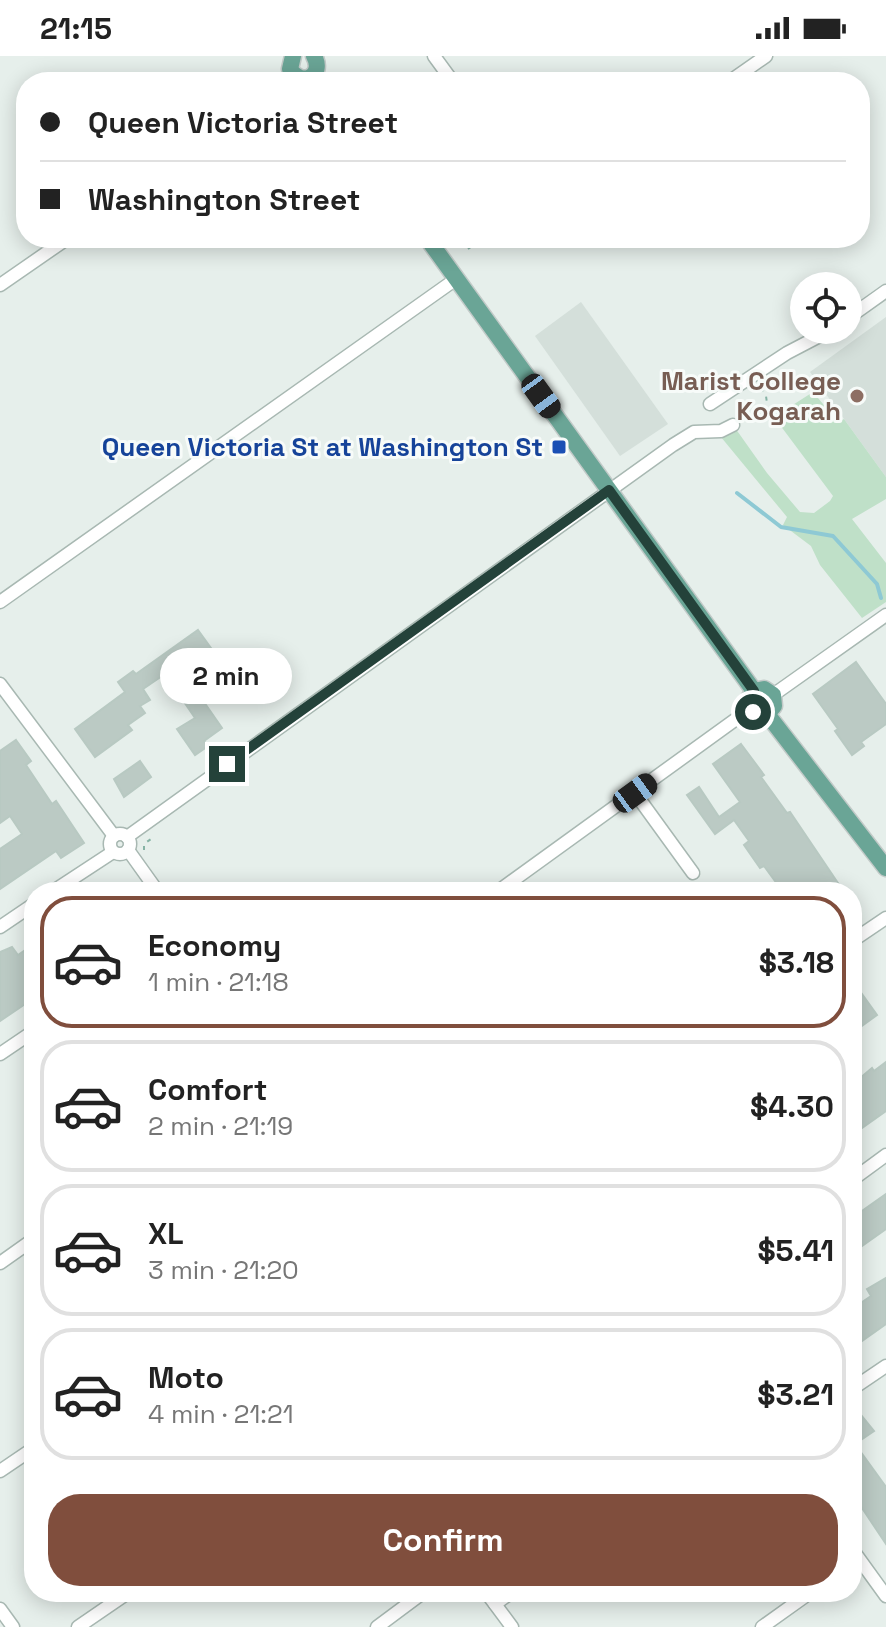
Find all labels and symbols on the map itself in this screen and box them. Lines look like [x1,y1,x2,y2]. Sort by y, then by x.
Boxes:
place label: Marist College Kogarah [661,364,841,428]
car [517,370,565,422]
marker: Marist College Kogarah [848,387,866,405]
place label: Queen Victoria St at Washington St [102,430,543,464]
marker: Queen Victoria St at Washington St [550,438,568,456]
callout: 2 min [161,648,293,704]
route start [735,694,771,730]
route end [209,746,245,782]
car [609,769,661,817]

